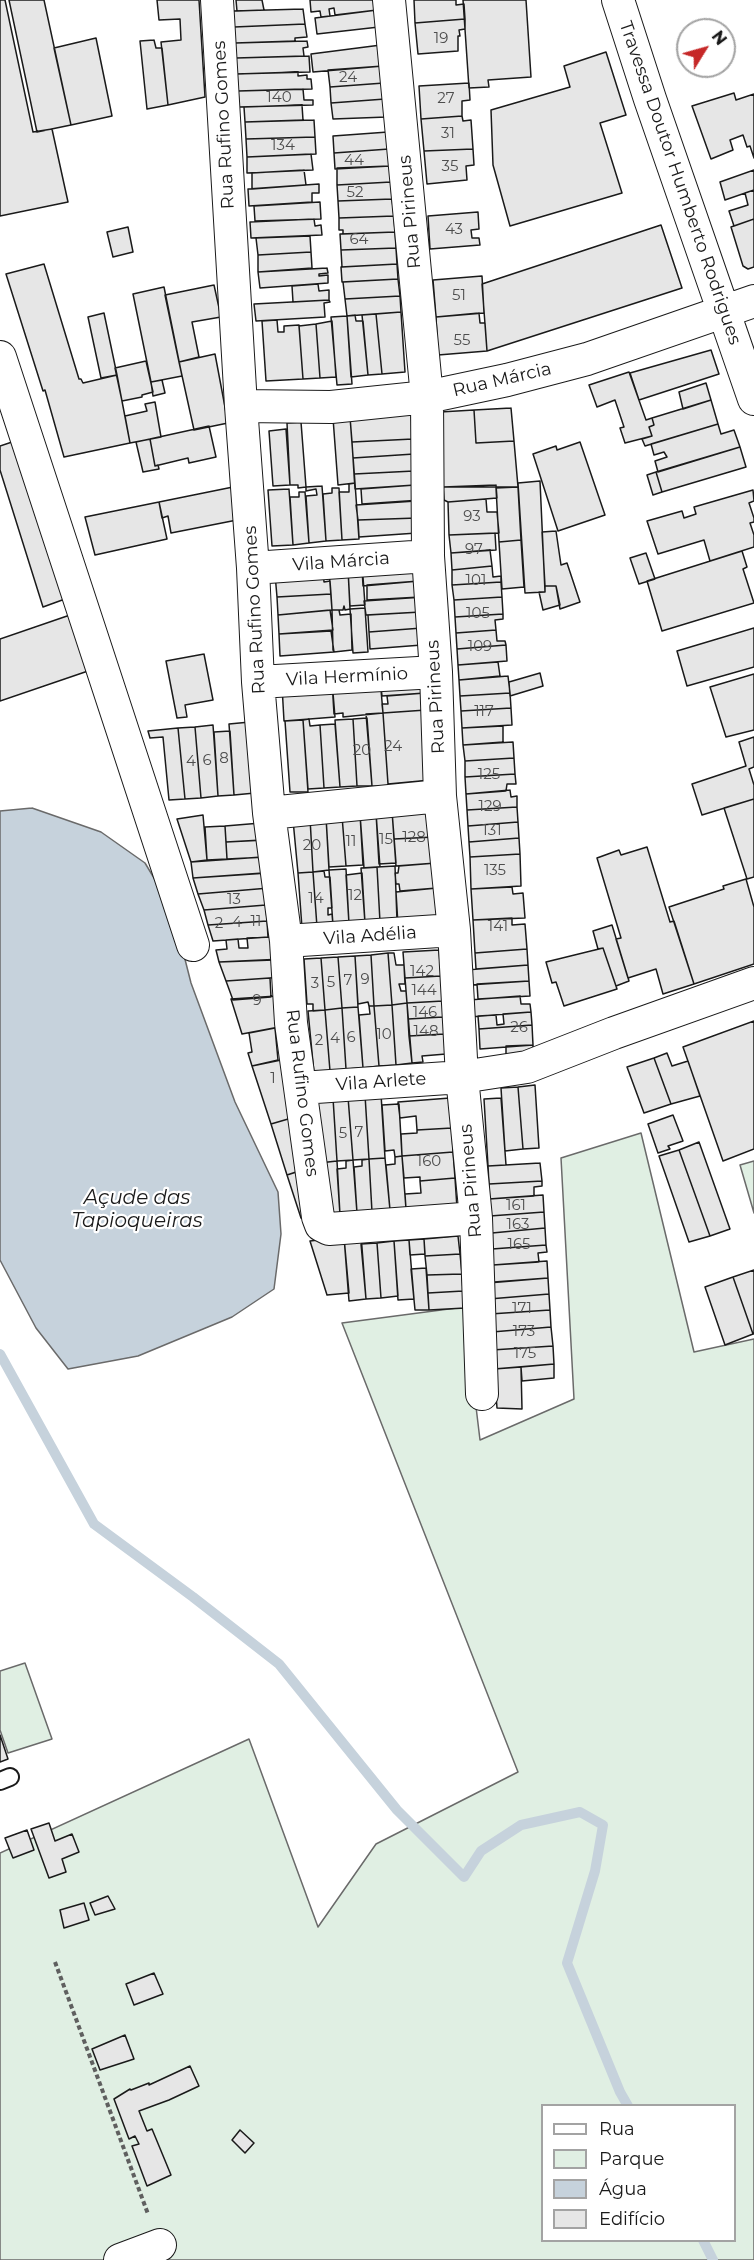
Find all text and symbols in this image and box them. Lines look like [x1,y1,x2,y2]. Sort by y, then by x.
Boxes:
street label: Travessa Doutor Humberto Rodrigues [614,18,746,348]
north arrow [676,18,736,78]
text: N [708,27,731,49]
house number: 19 [434,30,448,48]
street label: Rua Rufino Gomes [209,40,239,210]
house number: 24 [339,69,357,87]
house number: 140 [266,89,292,107]
house number: 27 [437,90,455,108]
house number: 31 [441,125,455,143]
house number: 134 [271,137,295,155]
house number: 44 [344,152,364,170]
street label: Rua Pirineus [394,154,426,270]
house number: 35 [442,158,458,176]
house number: 52 [347,184,363,202]
house number: 43 [445,221,463,239]
house number: 64 [349,231,369,249]
house number: 51 [452,287,466,305]
house number: 55 [454,332,470,350]
street label: Rua Márcia [451,358,553,402]
house number: 93 [463,508,481,526]
street label: Rua Rufino Gomes [240,525,270,695]
house number: 97 [465,541,483,559]
street label: Vila Márcia [292,548,390,576]
house number: 101 [466,572,486,590]
house number: 105 [466,605,490,623]
house number: 109 [468,638,492,656]
street label: Rua Pirineus [422,639,450,755]
street label: Vila Hermínio [285,663,409,691]
house number: 117 [474,703,494,721]
house number: 24 [384,738,402,756]
house number: 20 [353,742,371,760]
house number: 8 [219,750,229,768]
house number: 6 [202,752,212,770]
house number: 4 [186,753,196,771]
house number: 125 [478,766,500,784]
house number: 129 [478,798,502,816]
house number: 131 [482,822,502,840]
house number: 128 [402,829,426,847]
house number: 15 [379,831,393,849]
house number: 11 [346,833,356,851]
house number: 20 [303,837,321,855]
house number: 135 [484,862,506,880]
house number: 12 [348,887,362,905]
house number: 14 [308,890,324,908]
house number: 13 [227,891,241,909]
house number: 11 [251,913,261,931]
house number: 4 [232,914,242,932]
house number: 2 [215,915,223,933]
house number: 141 [488,918,508,936]
street label: Vila Adélia [323,922,417,950]
house number: 142 [410,963,434,981]
house number: 9 [360,971,370,989]
house number: 7 [344,972,352,990]
house number: 5 [327,974,335,992]
house number: 3 [311,975,319,993]
house number: 144 [411,982,437,1000]
house number: 9 [252,992,262,1010]
house number: 146 [413,1004,437,1022]
street label: Rua Rufino Gomes [281,1008,323,1178]
house number: 26 [510,1019,528,1037]
house number: 148 [413,1023,439,1041]
house number: 10 [376,1026,392,1044]
house number: 6 [346,1029,356,1047]
house number: 4 [330,1030,340,1048]
house number: 2 [315,1032,323,1050]
street label: Vila Arlete [335,1068,427,1096]
house number: 1 [270,1070,276,1088]
street label: Rua Pirineus [455,1123,487,1239]
house number: 7 [355,1124,363,1142]
house number: 5 [339,1125,347,1143]
house number: 160 [417,1153,441,1171]
water label: Açude das Tapioqueiras [72,1186,202,1233]
house number: 161 [506,1197,526,1215]
house number: 163 [506,1216,530,1234]
house number: 165 [507,1236,531,1254]
house number: 171 [512,1300,532,1318]
house number: 173 [513,1323,535,1341]
house number: 175 [514,1345,536,1363]
legend [541,2104,736,2242]
text: Rua [599,2118,635,2140]
text: Parque [599,2148,664,2170]
text: Água [599,2178,647,2200]
text: Edifício [599,2208,665,2230]

